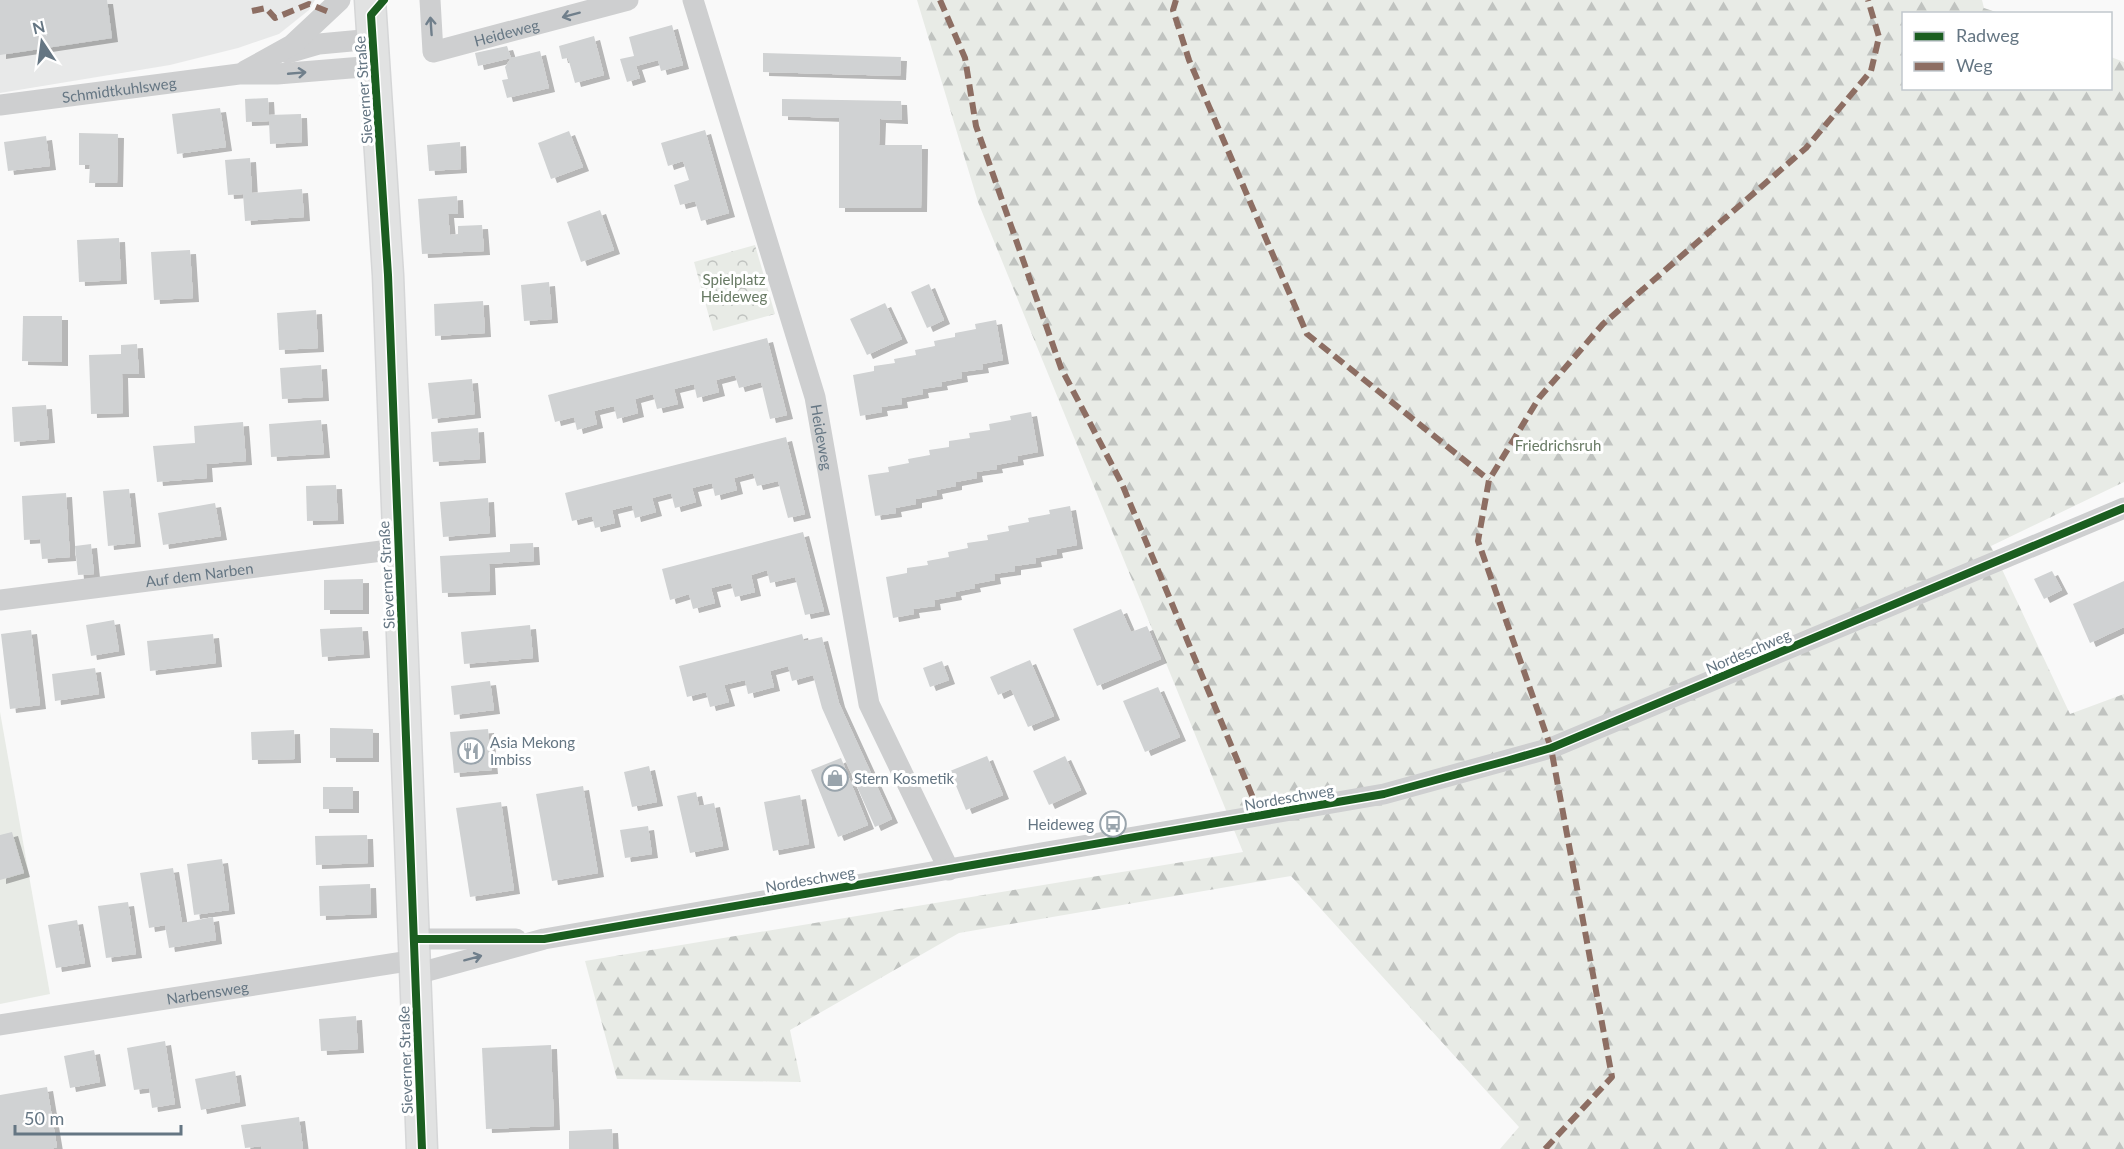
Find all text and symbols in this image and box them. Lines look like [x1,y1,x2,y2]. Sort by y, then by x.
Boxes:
one-way arrow [562,10,581,21]
north arrow [12,12,72,72]
legend [1902,12,2112,90]
street label: Heideweg [472,15,541,50]
text: N [30,16,47,38]
one-way arrow [426,16,437,36]
text: Radweg [1956,24,2019,46]
street label: Sieverner Straße [350,35,376,145]
text: Weg [1956,54,1993,76]
one-way arrow [287,67,307,78]
street label: Schmidtkuhlsweg [61,73,177,106]
park label: Spielplatz Heideweg [701,270,767,305]
street label: Heideweg [807,403,837,472]
park label: Friedrichsruh [1515,436,1601,454]
street label: Sieverner Straße [374,520,398,629]
street label: Auf dem Narben [144,559,254,590]
street label: Nordeschweg [1703,625,1793,677]
place label: Asia Mekong Imbiss [490,733,575,768]
restaurant icon: Asia Mekong Imbiss [456,736,486,766]
shop icon: Stern Kosmetik [820,763,850,793]
place label: Stern Kosmetik [854,769,955,787]
street label: Nordeschweg [1243,780,1335,814]
bus stop icon: Heideweg [1098,809,1128,839]
place label: Heideweg [1028,815,1094,833]
street label: Nordeschweg [764,862,856,896]
one-way arrow [463,952,482,964]
street label: Narbensweg [165,977,250,1008]
street label: Sieverner Straße [394,1006,416,1114]
scale bar [15,1098,182,1136]
text: 50 m [24,1107,64,1129]

